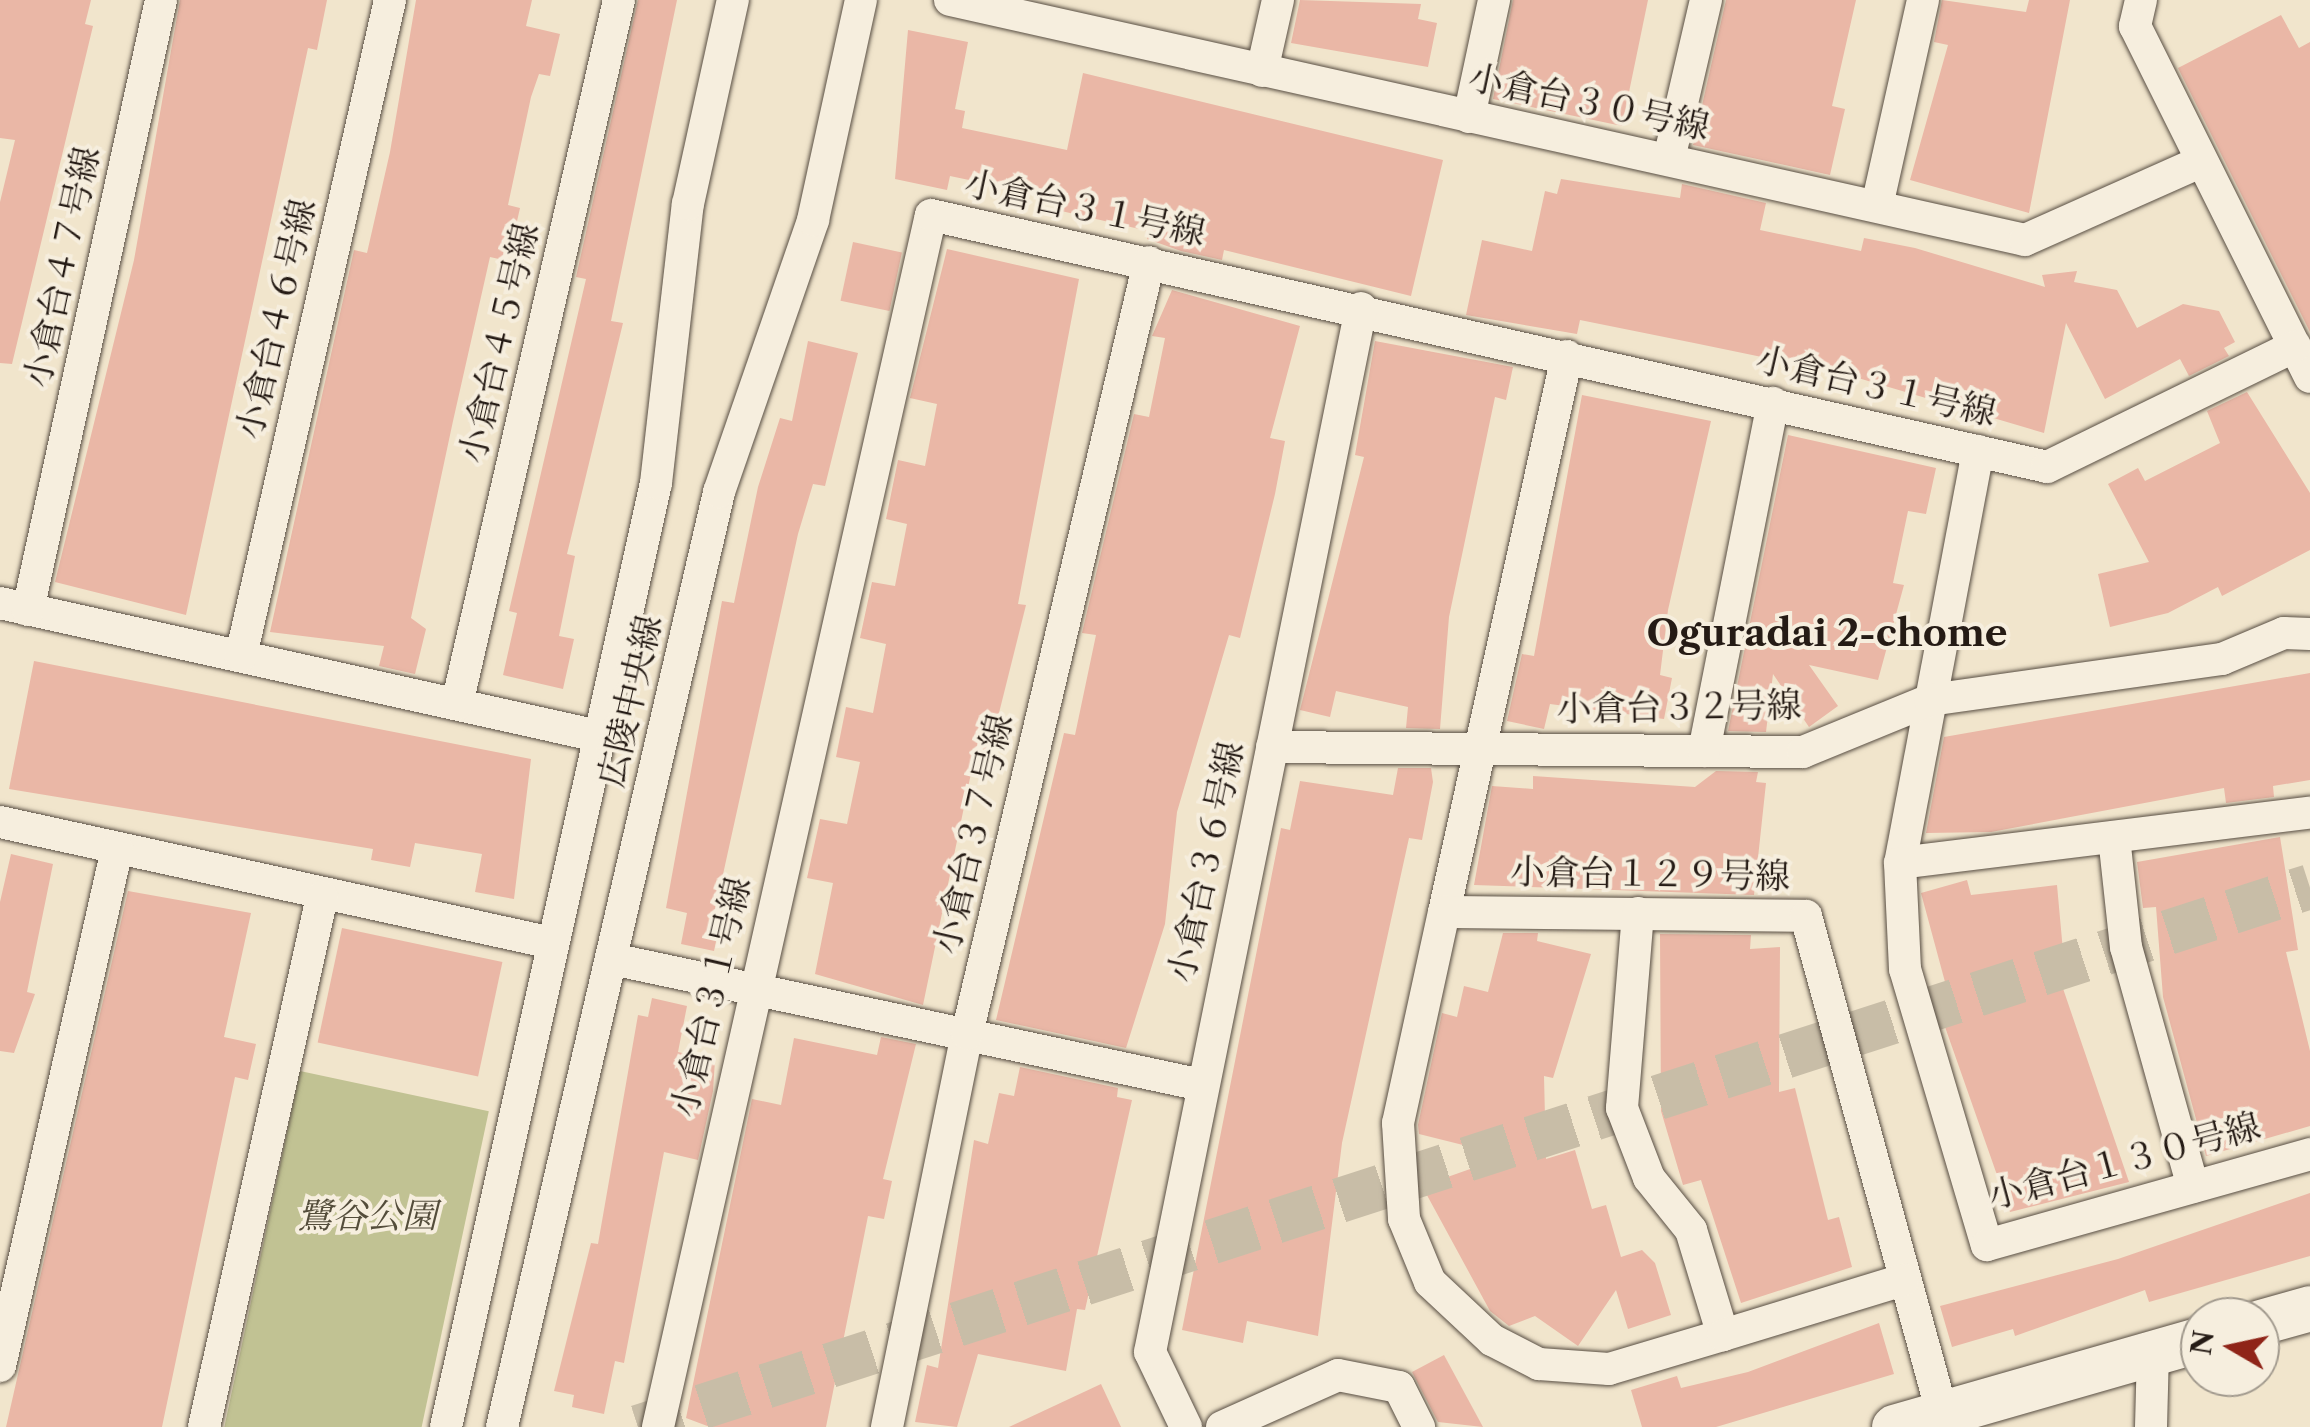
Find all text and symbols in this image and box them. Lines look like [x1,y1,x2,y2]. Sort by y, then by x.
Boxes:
street label: 小倉台３０号線 [1465,56,1713,148]
street label: 小倉台４７号線 [16,143,108,391]
street label: 小倉台３１号線 [961,162,1209,254]
street label: 小倉台４６号線 [228,195,324,443]
street label: 小倉台４５号線 [451,219,547,467]
street label: 小倉台３１号線 [1752,338,2000,434]
district label: Oguradai 2-chome [1646,610,2008,656]
street label: 広陵中央線 [590,611,670,791]
street label: 小倉台３２号線 [1556,684,1802,730]
street label: 小倉台３７号線 [925,710,1021,958]
street label: 小倉台３６号線 [1160,738,1252,986]
street label: 小倉台１２９号線 [1510,851,1790,897]
street label: 小倉台３１号線 [663,873,759,1121]
street label: 小倉台１３０号線 [1983,1104,2265,1218]
park label: 鷺谷公園 [297,1195,437,1237]
north arrow [2180,1297,2280,1397]
text: N [2184,1328,2221,1357]

